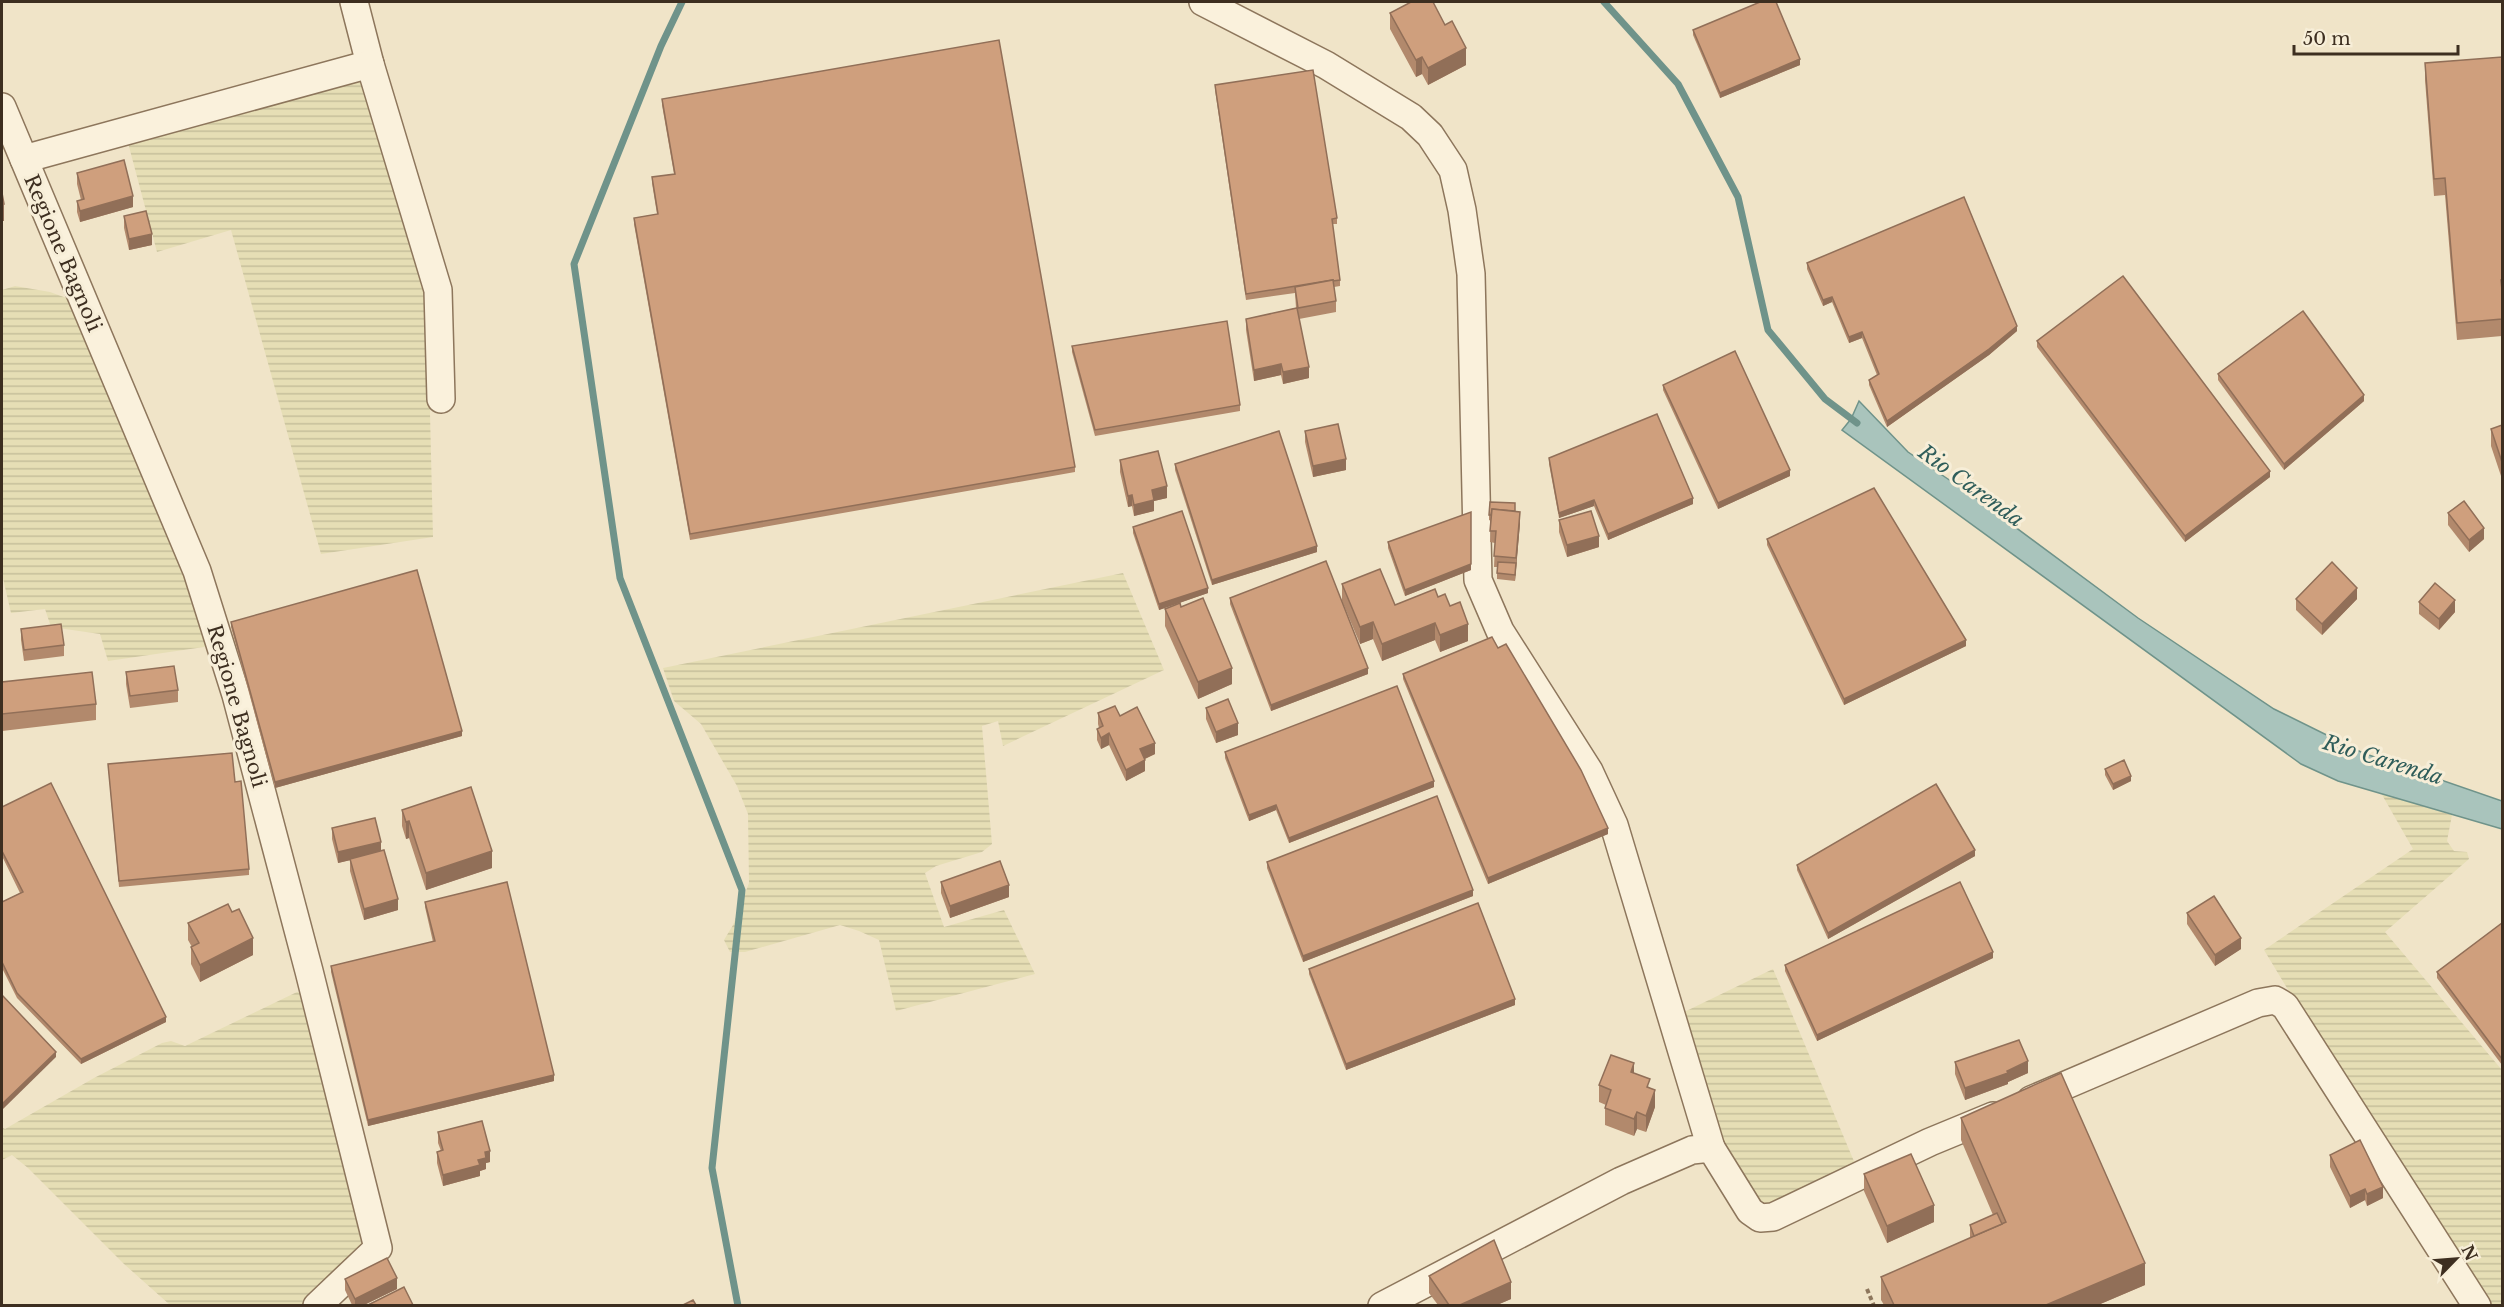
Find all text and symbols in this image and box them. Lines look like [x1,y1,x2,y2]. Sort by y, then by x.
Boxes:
scale bar [2294,18,2458,56]
text: 50 m [2303,28,2351,50]
street label: Regione Bagnoli [19,171,107,335]
water label: Rio Carenda [1913,439,2029,533]
street label: Regione Bagnoli [202,622,272,790]
water label: Rio Carenda [2319,729,2446,791]
north arrow [2426,1229,2486,1289]
text: N [2457,1242,2482,1264]

